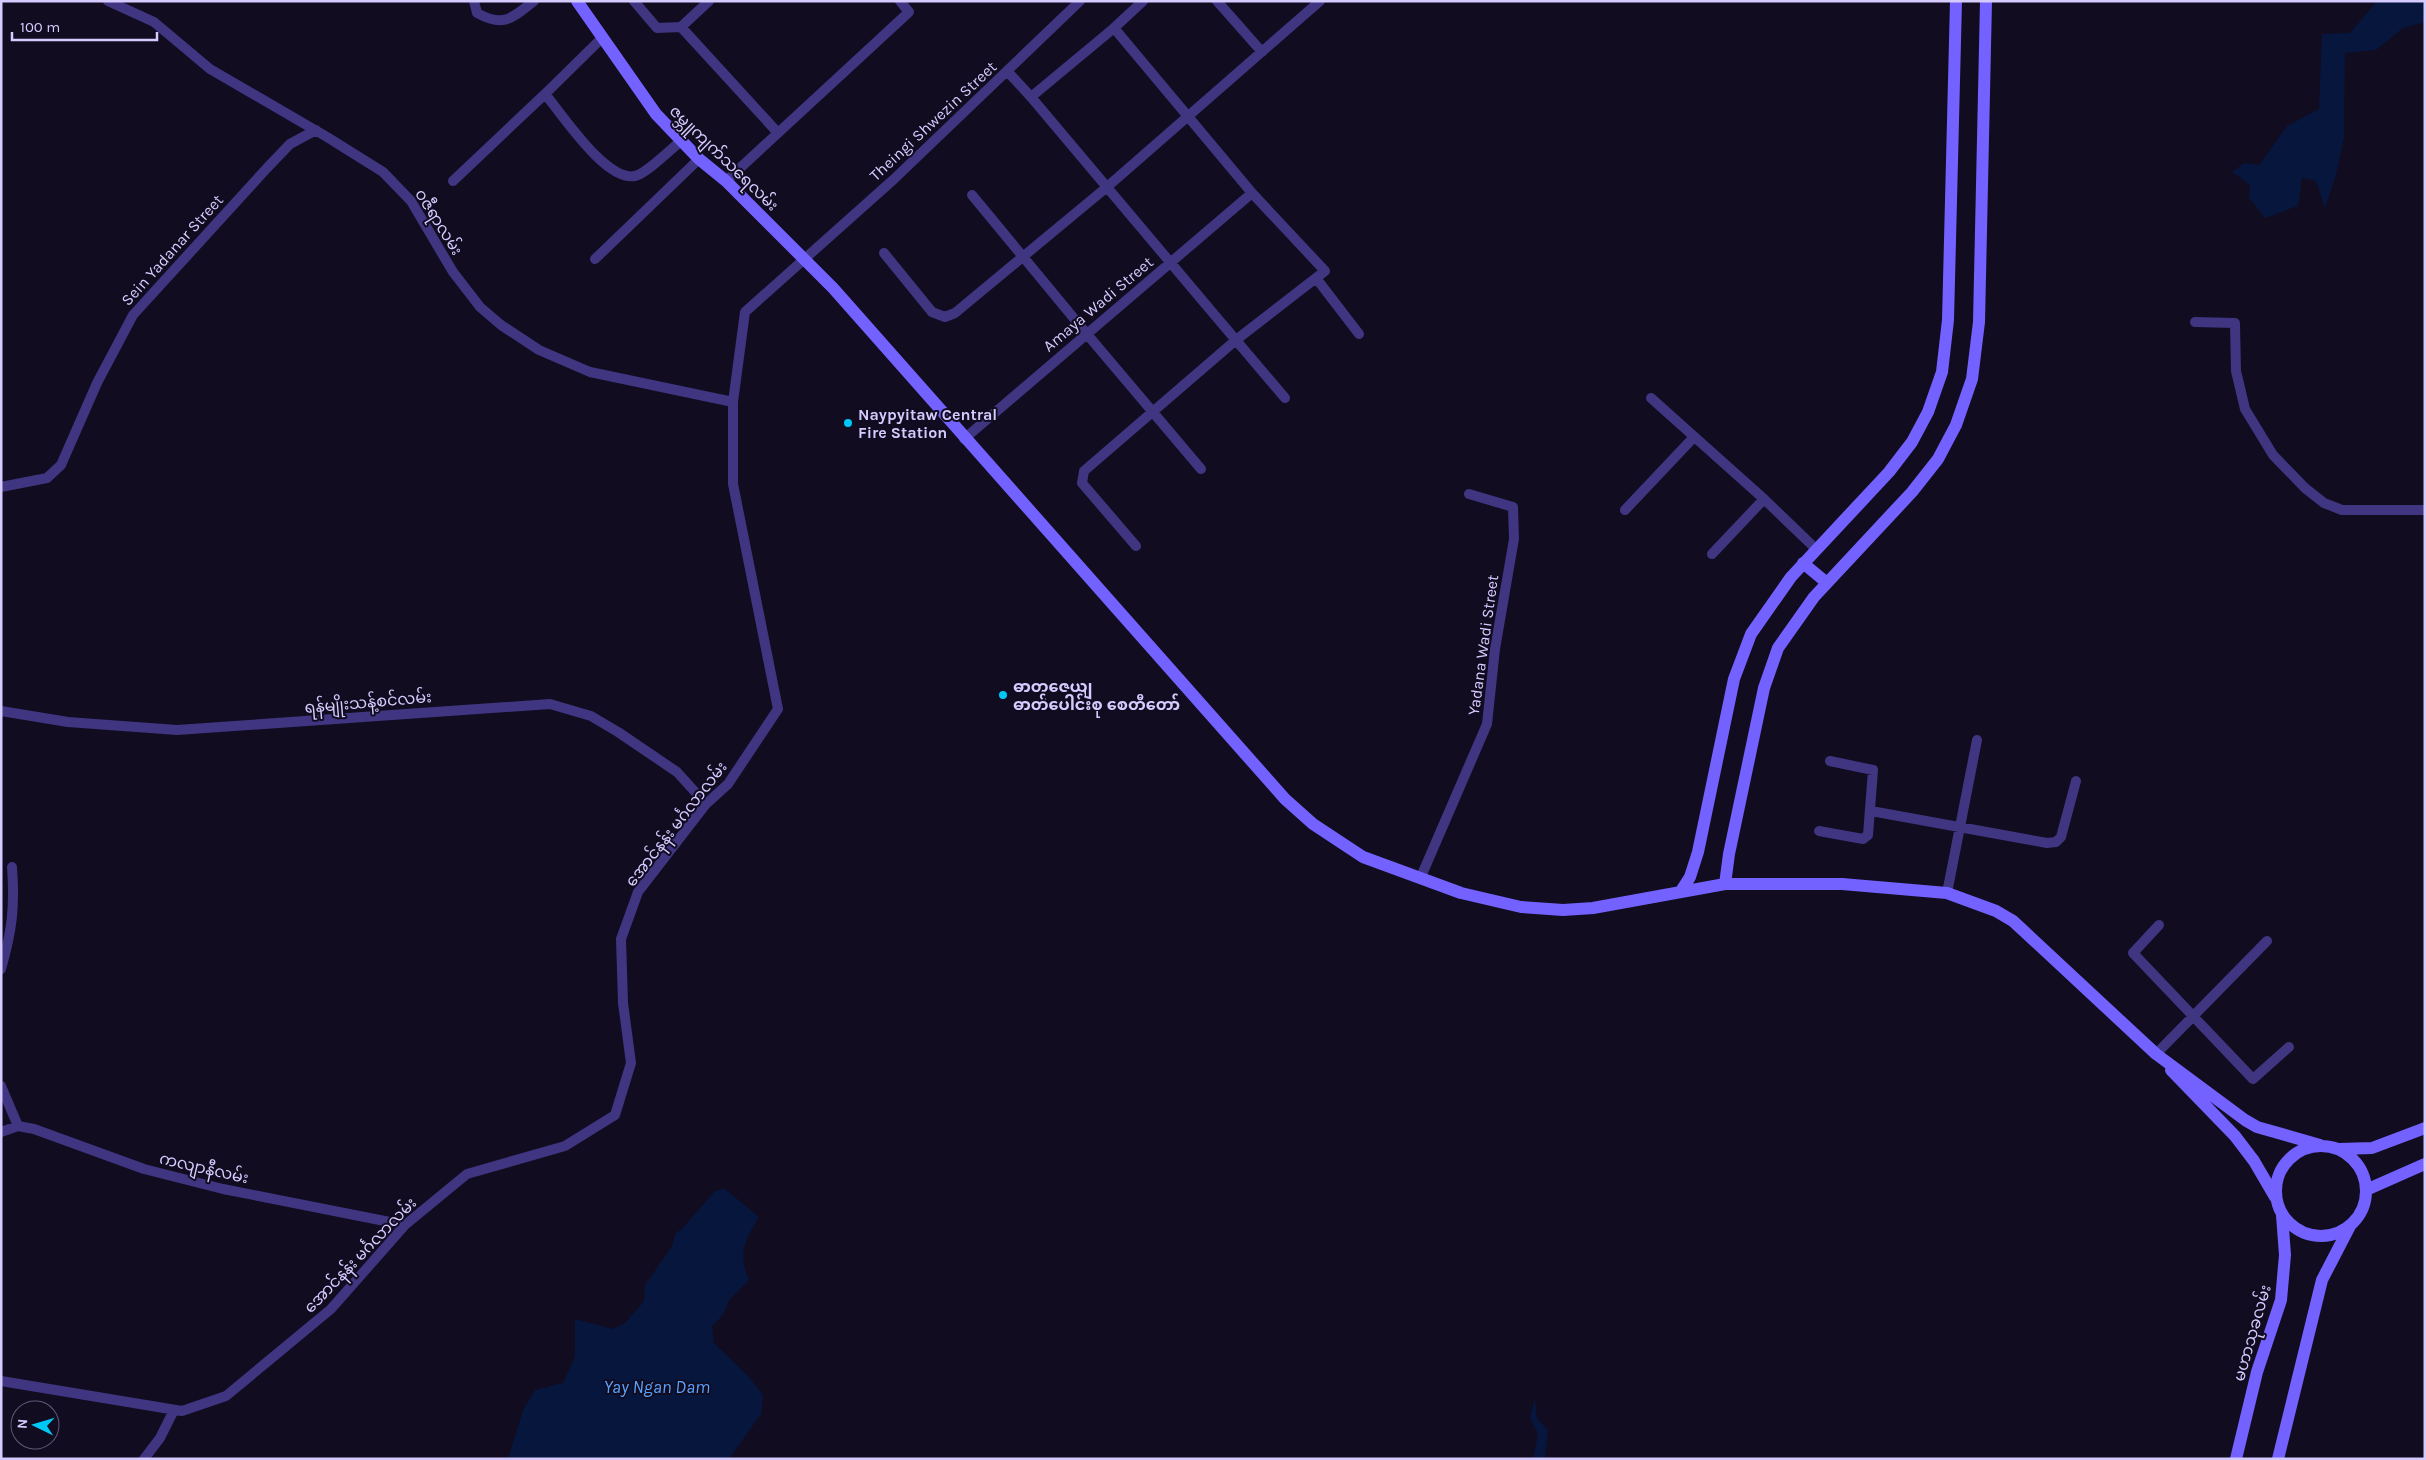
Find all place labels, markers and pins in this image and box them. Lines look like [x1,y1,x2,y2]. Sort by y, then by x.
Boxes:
place label: Naypyitaw Central Fire Station [858,405,997,442]
marker: Naypyitaw Central Fire Station [842,417,854,429]
place label: ဓာတုဇေယျ ဓာတ်ပေါင်းစု စေတီတော် [1013,677,1180,718]
marker: ဓာတုဇေယျ ဓာတ်ပေါင်းစု စေတီတော် [997,689,1009,701]

